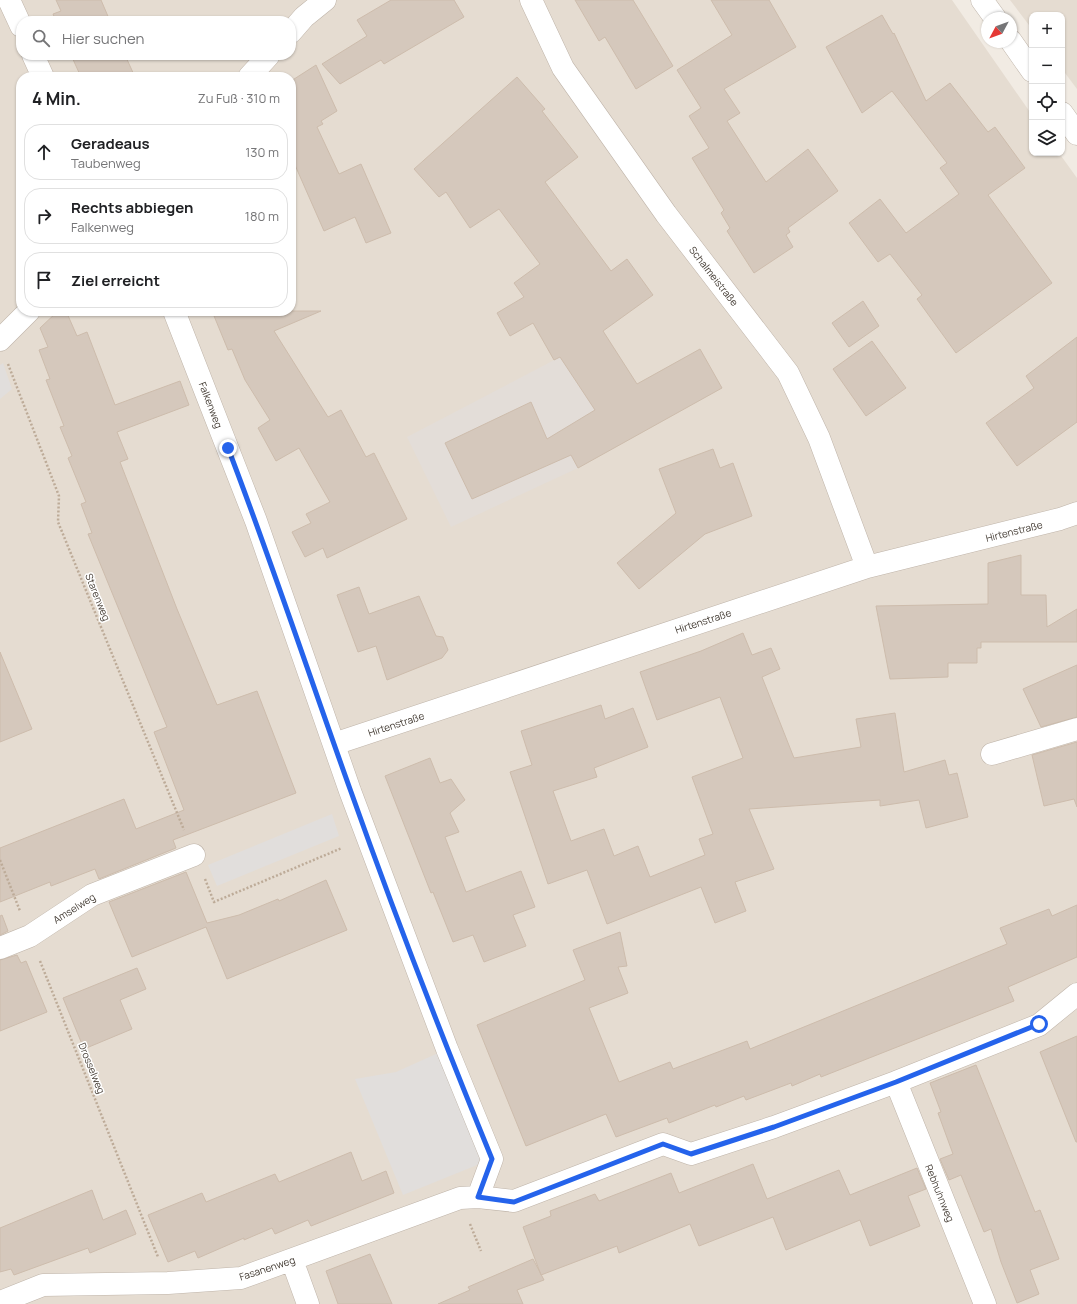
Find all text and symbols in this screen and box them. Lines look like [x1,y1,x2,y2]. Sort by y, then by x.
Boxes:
north arrow [981,12,1017,48]
map controls [1029,12,1065,156]
button: + [1029,12,1065,48]
search box [16,16,296,60]
icon: search [30,27,52,49]
text: Hier suchen [62,28,144,49]
button: − [1029,48,1065,84]
button: locate [1029,84,1065,120]
text: 4 Min. [32,87,81,110]
text: Zu Fuß · 310 m [198,89,280,107]
button: layers [1029,120,1065,156]
text: Geradeaus [71,133,150,154]
icon: ahead [33,141,55,163]
text: 130 m [245,143,279,161]
text: Taubenweg [71,154,141,172]
text: Rechts abbiegen [71,197,193,218]
icon: right [33,205,55,227]
text: 180 m [245,207,279,225]
text: Falkenweg [71,218,134,236]
street label: Schalmeistraße [686,243,742,309]
icon: arrive [33,269,55,291]
text: Ziel erreicht [71,270,160,291]
street label: Falkenweg [196,380,226,430]
route end [219,439,237,457]
street label: Hirtenstraße [984,517,1044,545]
street label: Starenweg [82,571,114,623]
street label: Hirtenstraße [673,605,733,637]
street label: Hirtenstraße [366,708,426,740]
street label: Amselweg [50,889,98,927]
route start [1030,1015,1048,1033]
street label: Drosselweg [75,1040,109,1096]
street label: Rebhuhnweg [922,1162,958,1224]
street label: Fasanenweg [237,1252,297,1284]

